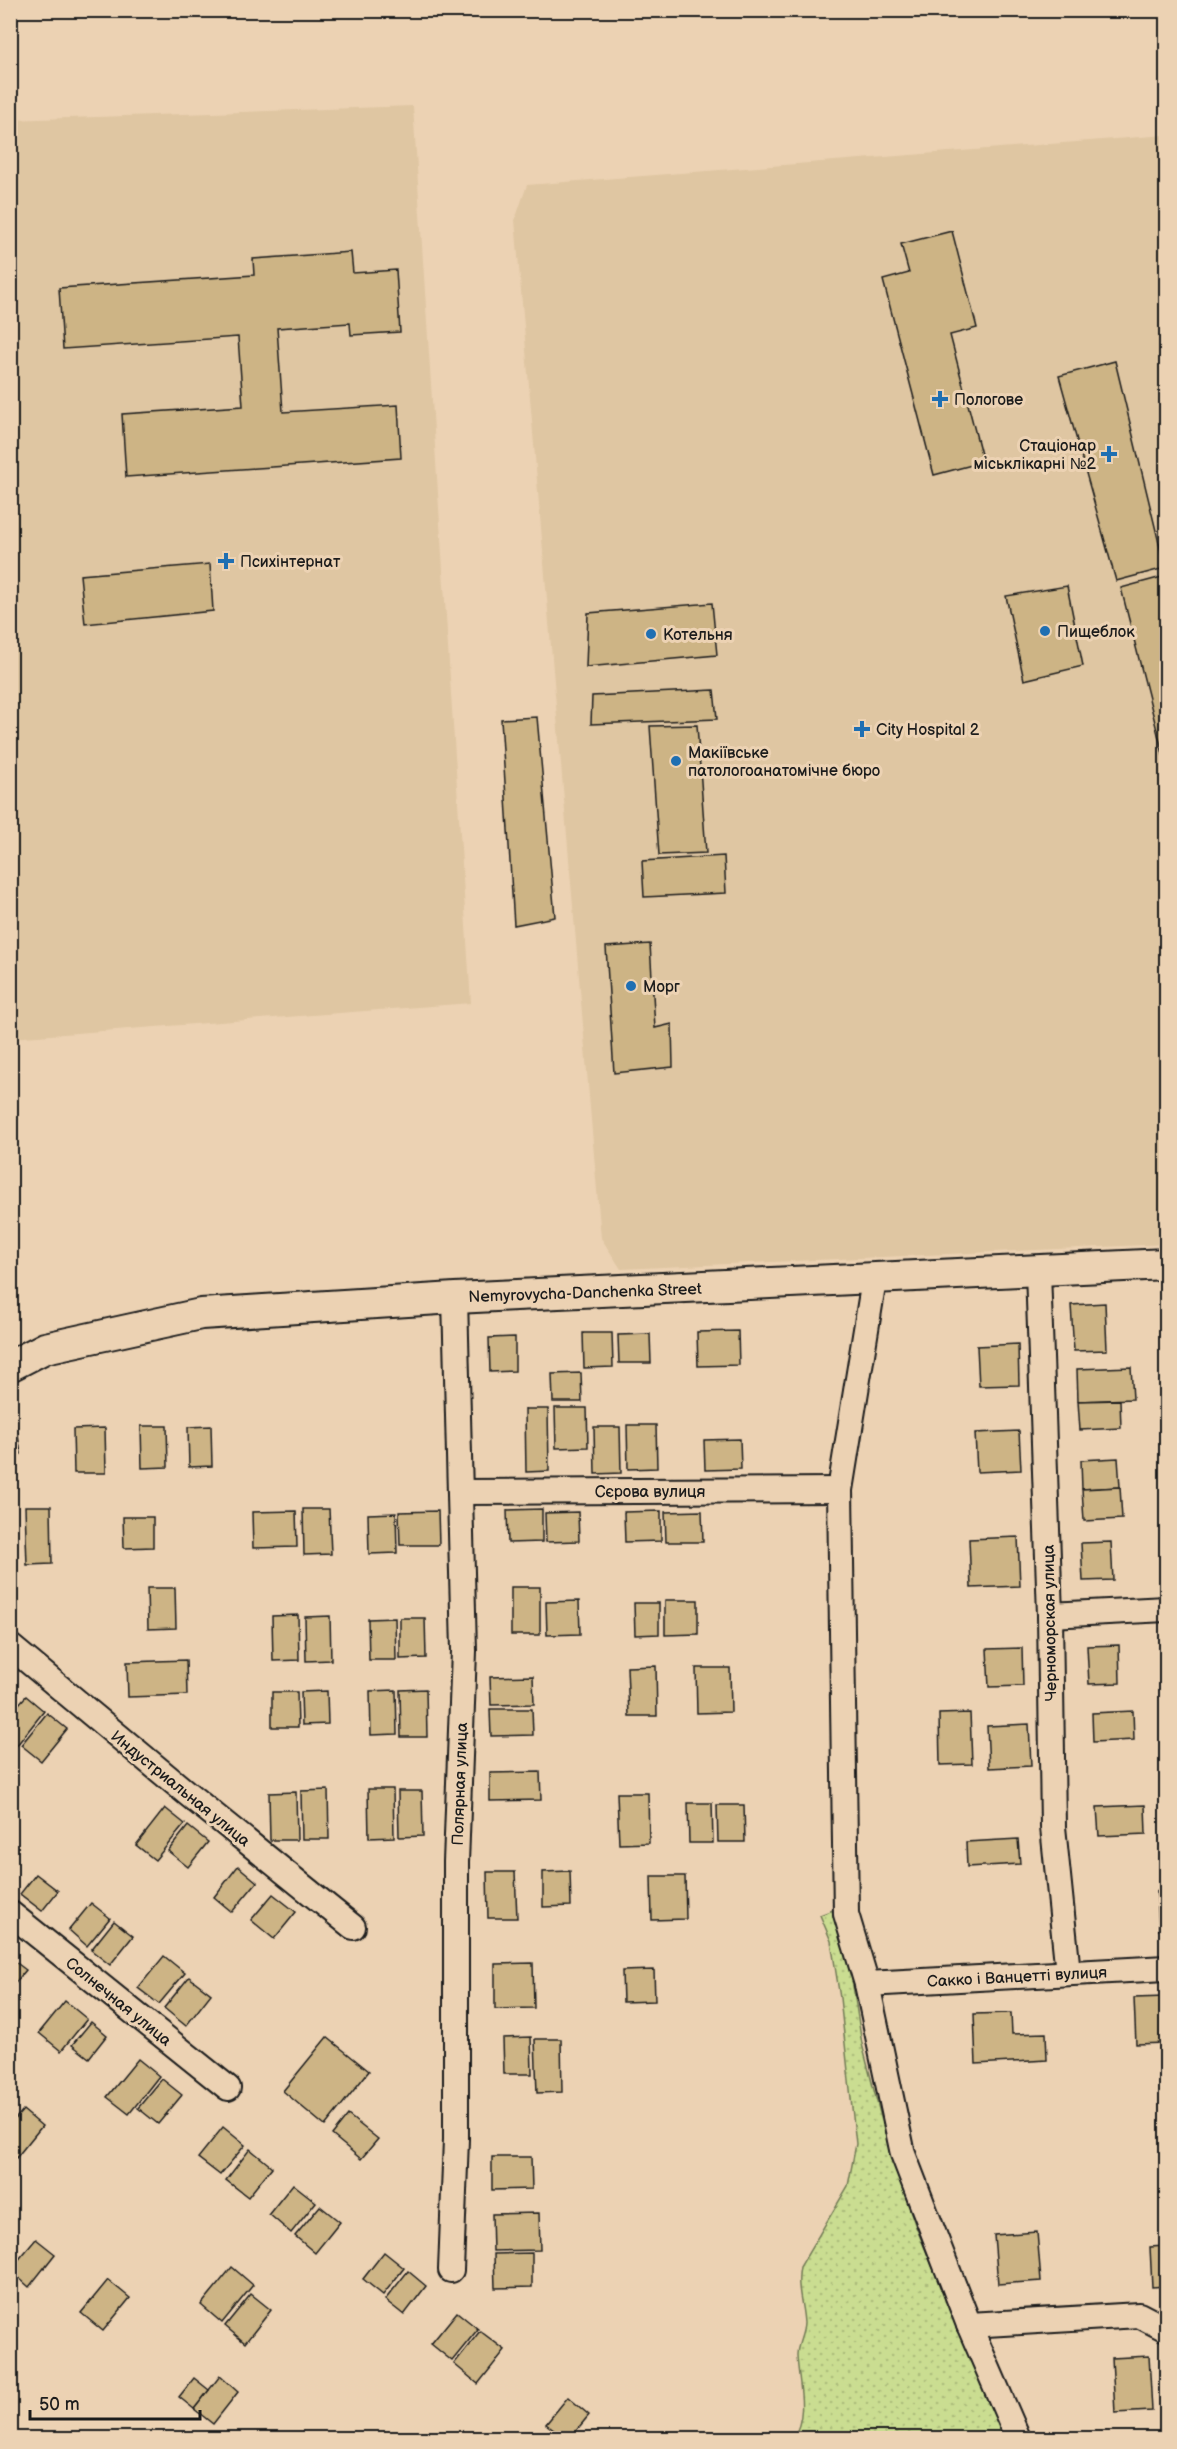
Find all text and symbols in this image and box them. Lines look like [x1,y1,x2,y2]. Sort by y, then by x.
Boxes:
marker: Пологове [931,390,949,408]
place label: Пологове [954,391,1023,410]
place label: Стаціонар міськлікарні №2 [974,437,1097,474]
marker: Стаціонар міськлікарні №2 [1100,445,1118,463]
marker: Психінтернат [217,552,235,570]
place label: Психінтернат [240,553,341,572]
place label: Пищеблок [1057,623,1135,642]
marker: Пищеблок [1038,624,1052,638]
place label: Котельня [663,626,733,645]
marker: Котельня [644,627,658,641]
marker: City Hospital 2 [853,720,871,738]
place label: City Hospital 2 [876,721,980,740]
place label: Макіївське патологоанатомічне бюро [688,744,880,781]
marker: Макіївське патологоанатомічне бюро [669,754,683,768]
place label: Морг [643,978,680,997]
marker: Морг [624,979,638,993]
street label: Nemyrovycha-Danchenka Street [468,1280,702,1307]
street label: Сєрова вулиця [595,1483,705,1502]
street label: Черноморская улица [1040,1544,1061,1702]
street label: Полярная улица [449,1722,472,1846]
street label: Индустриальная улица [107,1727,254,1852]
street label: Солнечная улица [61,1954,175,2051]
street label: Сакко і Ванцетті вулиця [927,1963,1108,1992]
scale bar [30,2383,200,2421]
text: 50 m [39,2394,80,2415]

